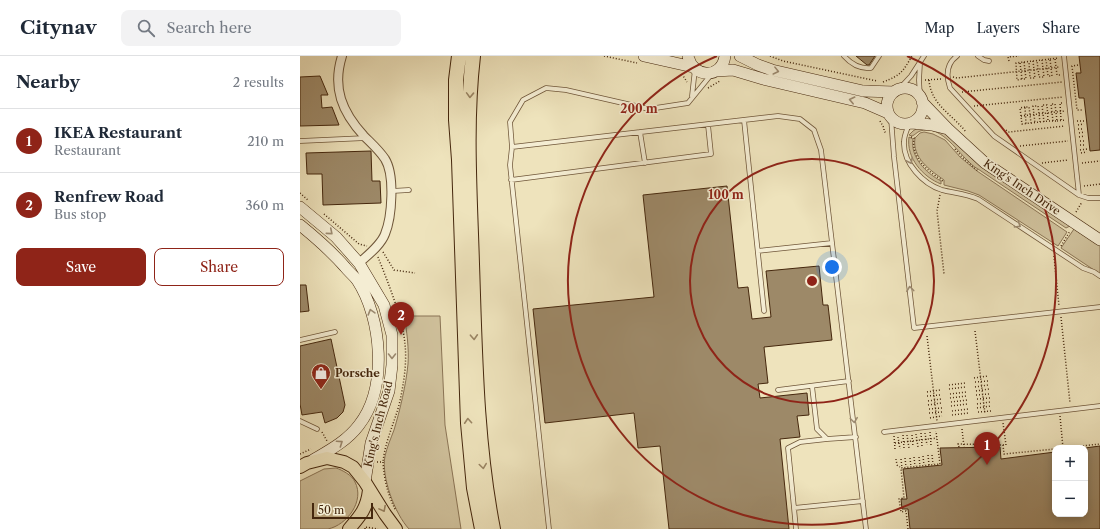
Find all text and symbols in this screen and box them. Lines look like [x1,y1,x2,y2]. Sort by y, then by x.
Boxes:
search box [121,10,401,46]
text: Citynav [20,16,97,39]
icon: search [135,17,157,39]
text: Search here [167,18,252,37]
text: Map [924,19,954,37]
text: Layers [976,19,1020,37]
text: Share [1042,19,1080,37]
one-way arrow [773,66,779,74]
text: Nearby [16,72,80,92]
text: 2 results [233,74,284,90]
one-way arrow [465,92,474,98]
one-way arrow [849,96,855,104]
text: 200 m [620,101,658,116]
text: IKEA Restaurant [54,123,182,142]
text: 1 [26,133,32,149]
text: 210 m [247,133,284,149]
text: Restaurant [54,142,121,158]
street label: King's Inch Drive [981,156,1063,218]
one-way arrow [905,157,912,164]
text: Renfrew Road [54,187,164,206]
text: 100 m [708,187,744,202]
text: 2 [25,197,33,213]
text: 360 m [245,197,284,213]
text: Bus stop [54,206,106,222]
one-way arrow [1014,221,1021,228]
one-way arrow [325,227,333,234]
button: Save [16,248,146,286]
button: Share [154,248,284,286]
your location [822,257,842,277]
centre of rings [805,274,819,288]
one-way arrow [906,286,915,292]
pin: 2 [388,302,414,335]
one-way arrow [367,308,376,315]
one-way arrow [470,334,479,340]
one-way arrow [388,353,396,359]
shop icon: Porsche [310,362,332,390]
place label: Porsche [335,366,380,380]
street label: King's Inch Road [361,379,396,469]
one-way arrow [849,417,858,423]
one-way arrow [463,418,472,424]
pin: 1 [974,432,1000,465]
one-way arrow [336,441,343,448]
map controls [1052,445,1088,517]
button: + [1052,445,1088,481]
one-way arrow [478,463,487,469]
button: − [1052,481,1088,517]
scale bar [312,501,373,520]
text: 50 m [318,503,344,517]
one-way arrow [378,505,385,513]

